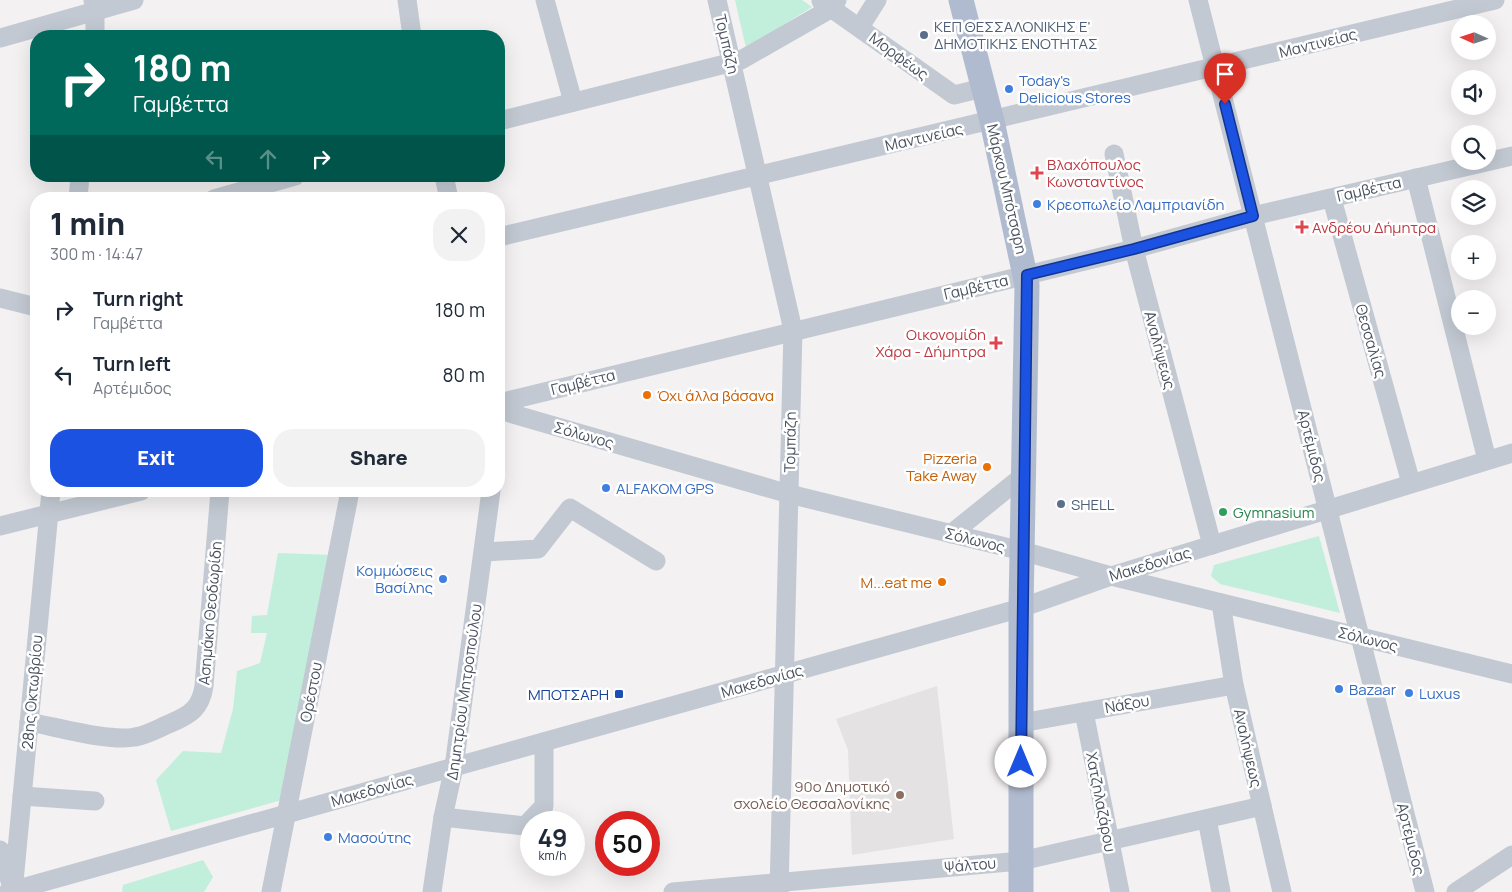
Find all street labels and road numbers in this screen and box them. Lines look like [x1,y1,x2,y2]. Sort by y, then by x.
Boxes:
street label: Τομπάζη [710,12,744,76]
street label: Μαντινείας [1277,23,1359,63]
street label: Μορφέως [865,27,933,85]
street label: Μαντινείας [883,118,965,156]
street label: Μάρκου Μπότσαρη [982,122,1032,256]
street label: Γαμβέττα [1335,171,1403,207]
street label: Γαμβέττα [942,269,1010,305]
street label: Θεσσαλίας [1350,302,1392,380]
street label: Αναλήψεως [1139,309,1181,391]
street label: Γαμβέττα [549,364,617,400]
street label: Αρτέμιδος [1293,408,1331,484]
street label: Τομπάζη [779,411,801,473]
street label: Σόλωνος [552,416,616,454]
street label: Σόλωνος [943,522,1007,558]
street label: Ασημάκη Θεοδωρίδη [193,540,227,686]
street label: Μακεδονίας [1107,542,1193,586]
street label: Δημητρίου Μητροπούλου [441,602,487,782]
street label: Σόλωνος [1336,621,1400,657]
street label: 28ης Οκτωβρίου [17,634,47,750]
street label: Μακεδονίας [719,659,805,703]
street label: Ορέστου [295,660,327,724]
street label: Νάξου [1103,690,1151,718]
street label: Αναλήψεως [1229,707,1267,789]
street label: Χατζηλαζάρου [1081,750,1121,854]
street label: Μακεδονίας [329,768,415,812]
street label: Αρτέμιδος [1392,801,1430,877]
street label: Ψάλτου [943,852,997,878]

